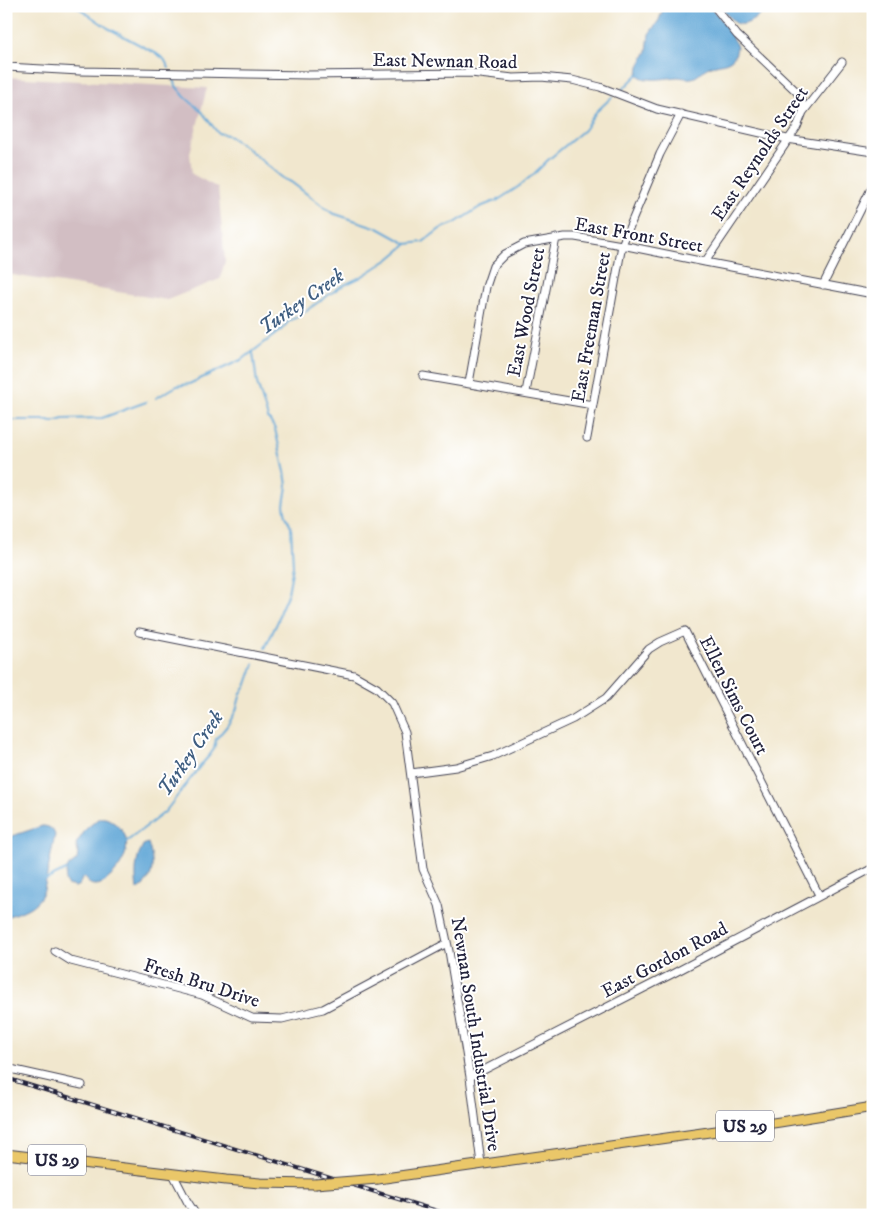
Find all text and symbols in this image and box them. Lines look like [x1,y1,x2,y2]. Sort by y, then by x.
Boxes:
street label: East Newnan Road [372,49,518,74]
street label: East Reynolds Street [707,82,814,225]
street label: East Front Street [573,213,705,258]
street label: East Wood Street [503,246,550,379]
street label: East Freeman Street [567,250,616,405]
water label: Turkey Creek [254,263,350,341]
street label: Ellen Sims Court [694,632,774,759]
water label: Turkey Creek [153,706,230,801]
street label: Newnan South Industrial Drive [446,916,505,1153]
street label: East Gordon Road [598,917,732,1003]
street label: Fresh Bru Drive [141,954,263,1013]
road number: US 29 [716,1110,774,1142]
road number: US 29 [28,1144,86,1176]

